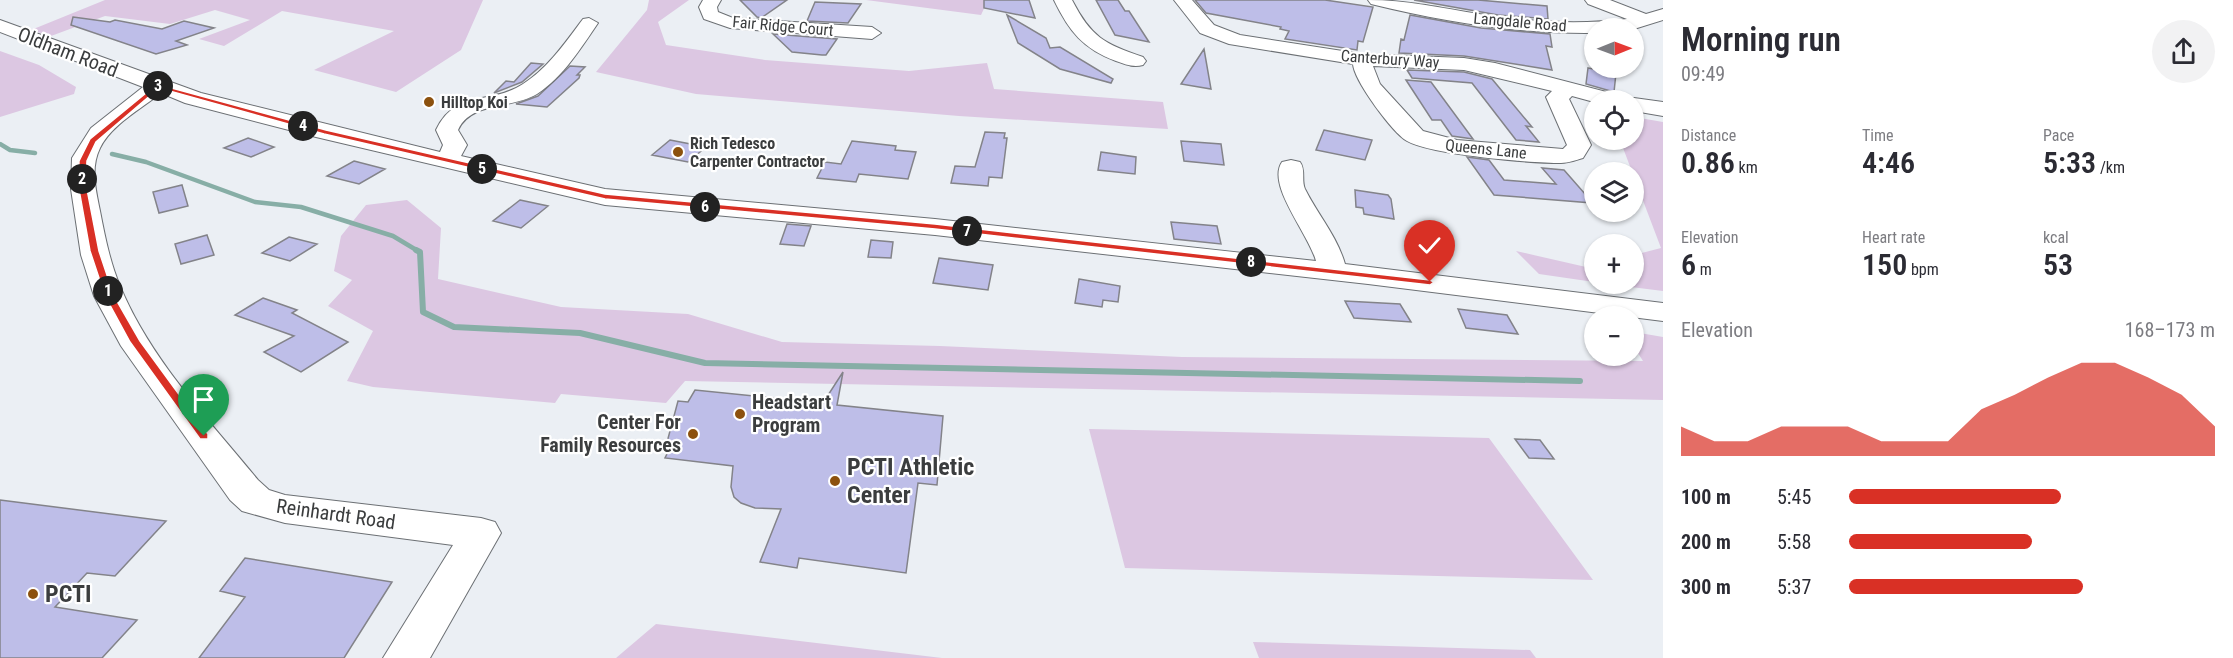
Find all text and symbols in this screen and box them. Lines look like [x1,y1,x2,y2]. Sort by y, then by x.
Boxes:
street label: Langdale Road [1473,8,1567,36]
street label: Fair Ridge Court [732,12,835,40]
north arrow [1584,18,1644,78]
map controls [1584,18,1644,366]
text: Morning run [1681,20,1841,59]
button: share [2152,20,2215,83]
street label: Oldham Road [14,22,122,82]
street label: Canterbury Way [1340,46,1440,72]
text: 09:49 [1681,62,1725,86]
pin: 3 [143,71,173,101]
text: 3 [154,76,162,95]
button: locate [1584,90,1644,150]
place label: Hilltop Koi [441,93,508,112]
marker: Hilltop Koi [422,95,436,109]
pin: 4 [288,111,318,141]
text: 4 [299,116,307,135]
text: Distance [1681,126,1736,145]
text: Time [1862,126,1894,145]
text: Pace [2043,126,2074,145]
place label: Rich Tedesco Carpenter Contractor [690,134,825,171]
street label: Queens Lane [1444,135,1528,163]
marker: Rich Tedesco Carpenter Contractor [671,145,685,159]
text: 0.86 [1681,145,1735,180]
text: 4:46 [1862,145,1915,180]
text: 5:33 [2043,145,2096,180]
pin: 5 [467,154,497,184]
text: km [1735,158,1758,177]
text: /km [2096,158,2125,177]
text: 5 [478,159,486,178]
button: layers [1584,162,1644,222]
pin: 2 [67,164,97,194]
text: 2 [78,169,86,188]
pin: 6 [690,192,720,222]
text: 6 [701,197,709,216]
pin: 7 [952,216,982,246]
pin [1404,220,1455,282]
text: 7 [963,221,971,240]
text: Elevation [1681,228,1739,247]
text: Heart rate [1862,228,1925,247]
text: kcal [2043,228,2069,247]
icon: check [1413,229,1446,262]
button: + [1584,234,1644,294]
pin: 8 [1236,247,1266,277]
text: 6 [1681,247,1696,282]
text: 150 [1862,247,1907,282]
text: 53 [2043,247,2073,282]
text: 8 [1247,252,1255,271]
text: m [1696,260,1712,279]
text: bpm [1907,260,1939,279]
pin: 1 [93,276,123,306]
text: 1 [104,281,112,300]
button: − [1584,306,1644,366]
text: Elevation [1681,318,1753,342]
text: 168–173 m [2125,318,2215,342]
pin [178,374,229,436]
icon: arrive [187,383,220,416]
place label: Headstart Program [752,390,831,437]
marker: Headstart Program [733,407,747,421]
place label: Center For Family Resources [540,410,681,457]
marker: Center For Family Resources [686,427,700,441]
place label: PCTI Athletic Center [847,453,974,509]
marker: PCTI Athletic Center [828,474,842,488]
text: 100 m [1681,485,1731,509]
text: 5:45 [1777,485,1811,509]
street label: Reinhardt Road [275,494,397,534]
text: 200 m [1681,530,1731,554]
text: 5:58 [1777,530,1811,554]
text: 300 m [1681,575,1731,599]
text: 5:37 [1777,575,1811,599]
place label: PCTI [45,580,91,608]
marker: PCTI [26,587,40,601]

